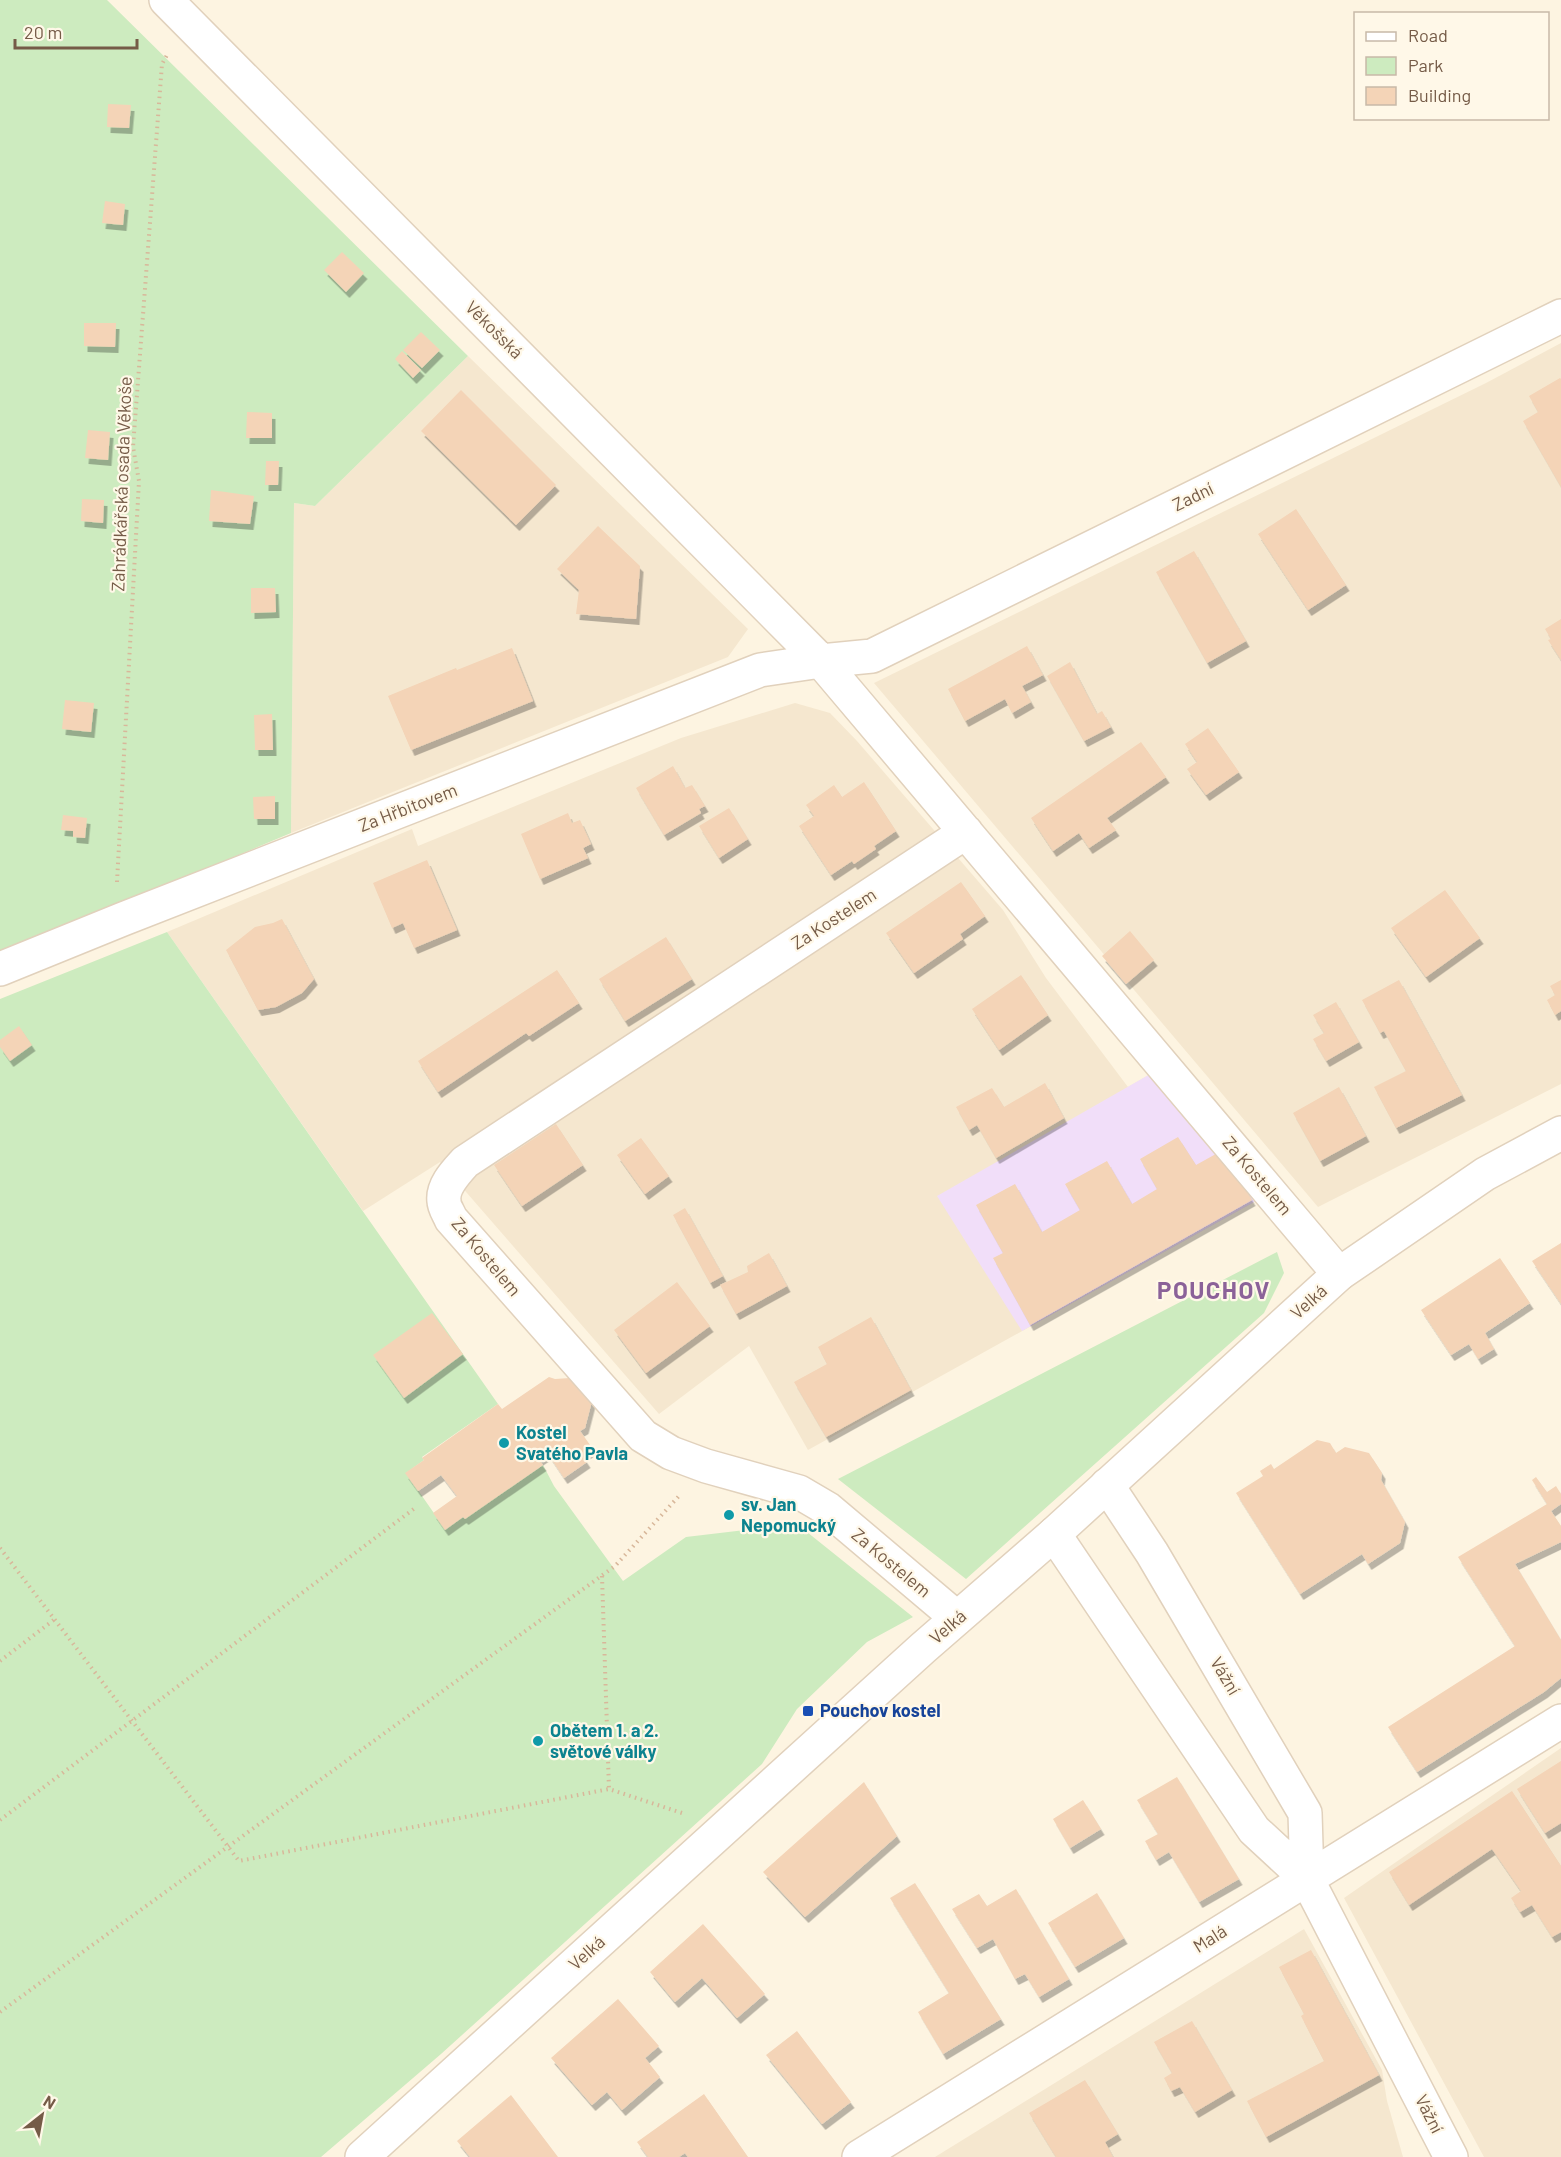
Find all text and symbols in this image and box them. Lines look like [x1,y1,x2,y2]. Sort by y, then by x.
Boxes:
scale bar [15,12,136,50]
legend [1354,12,1549,120]
text: 20 m [24,21,62,43]
text: Road [1408,24,1448,46]
text: Park [1408,54,1443,76]
text: Building [1408,84,1471,106]
street label: Věkošská [461,296,528,363]
street label: Zahrádkářská osada Věkoše [106,376,136,592]
street label: Zadní [1169,477,1217,515]
street label: Za Hřbitovem [355,778,460,836]
street label: Za Kostelem [787,883,880,954]
street label: Za Kostelem [1218,1131,1297,1219]
street label: Za Kostelem [447,1212,526,1300]
district label: POUCHOV [1157,1275,1271,1304]
street label: Velká [1286,1279,1331,1323]
place label: Kostel Svatého Pavla [516,1421,628,1464]
marker: Kostel Svatého Pavla [497,1436,511,1450]
place label: sv. Jan Nepomucký [741,1493,836,1536]
marker: sv. Jan Nepomucký [722,1508,736,1522]
street label: Za Kostelem [848,1523,936,1602]
street label: Velká [924,1604,970,1648]
street label: Vážní [1206,1652,1246,1699]
place label: Pouchov kostel [820,1699,941,1721]
marker: Pouchov kostel [801,1704,815,1718]
place label: Obětem 1. a 2. světové války [550,1719,659,1762]
marker: Obětem 1. a 2. světové války [531,1734,545,1748]
street label: Malá [1189,1919,1230,1957]
street label: Velká [564,1930,609,1974]
north arrow [12,2085,72,2145]
text: N [41,2091,59,2113]
street label: Vážní [1411,2091,1449,2137]

